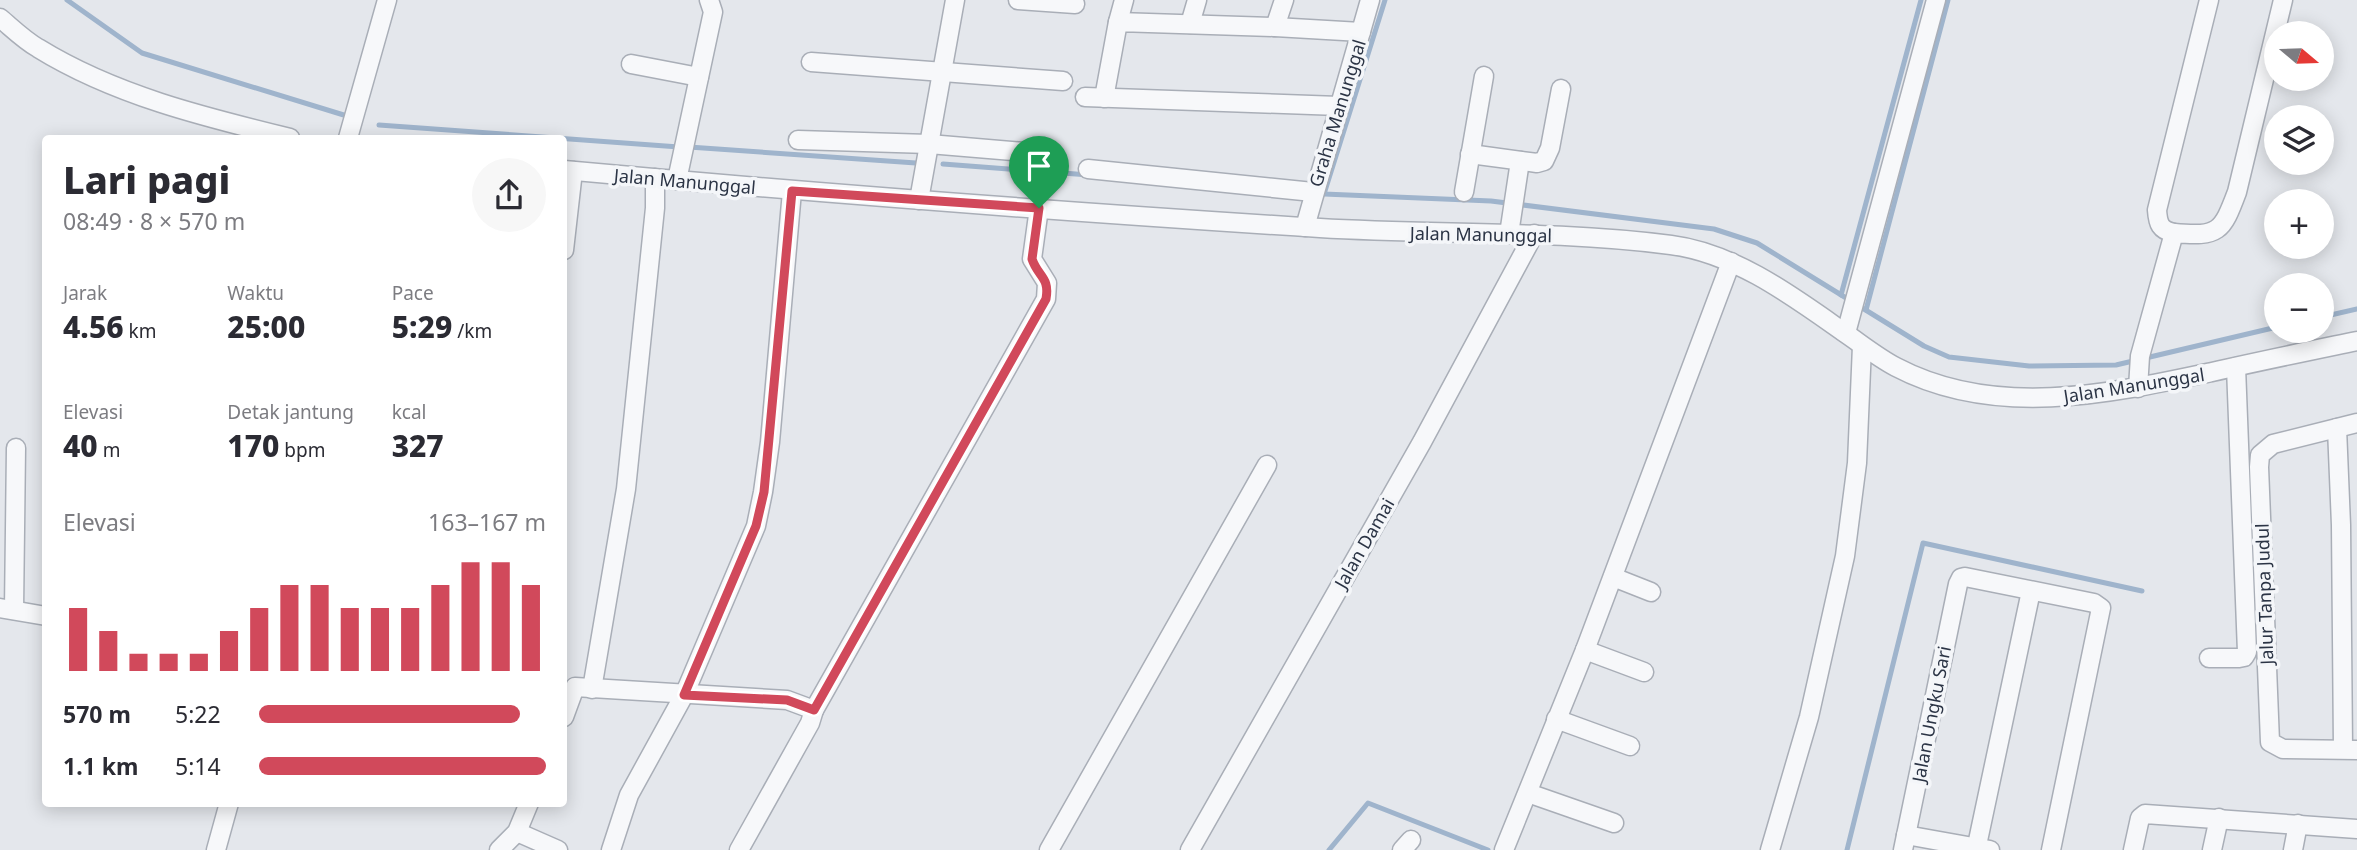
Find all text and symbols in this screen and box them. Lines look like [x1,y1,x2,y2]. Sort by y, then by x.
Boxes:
north arrow [2264,21,2334,91]
map controls [2264,21,2334,343]
street label: Graha Manunggal [1303,36,1371,190]
button: layers [2264,105,2334,175]
pin [1009,136,1069,208]
icon: arrive [1020,147,1058,185]
text: Lari pagi [63,153,230,205]
button: share [472,158,546,232]
street label: Jalan Manunggal [611,163,757,199]
button: + [2264,189,2334,259]
text: 08:49 · 8 × 570 m [63,205,245,237]
street label: Jalan Manunggal [1408,221,1552,247]
button: − [2264,273,2334,343]
text: Jarak [63,280,107,306]
text: Waktu [227,280,284,306]
text: Pace [392,280,434,306]
text: 4.56 [63,306,124,347]
text: 25:00 [227,306,305,347]
text: 5:29 [392,306,452,347]
text: km [124,318,156,344]
text: /km [452,318,492,344]
street label: Jalan Manunggal [2060,362,2206,408]
text: Elevasi [63,399,123,425]
text: Detak jantung [227,399,354,425]
text: kcal [392,399,426,425]
text: 40 [63,425,98,466]
text: 170 [227,425,279,466]
text: 327 [392,425,444,466]
text: m [98,437,120,463]
text: bpm [279,437,325,463]
street label: Jalan Damai [1328,494,1399,594]
text: Elevasi [63,506,136,538]
text: 163–167 m [428,506,546,538]
street label: Jalur Tanpa Judul [2250,523,2279,667]
street label: Jalan Ungku Sari [1906,644,1956,786]
text: 570 m [63,698,131,730]
text: 5:22 [175,698,221,730]
text: 1.1 km [63,750,138,782]
text: 5:14 [175,750,221,782]

